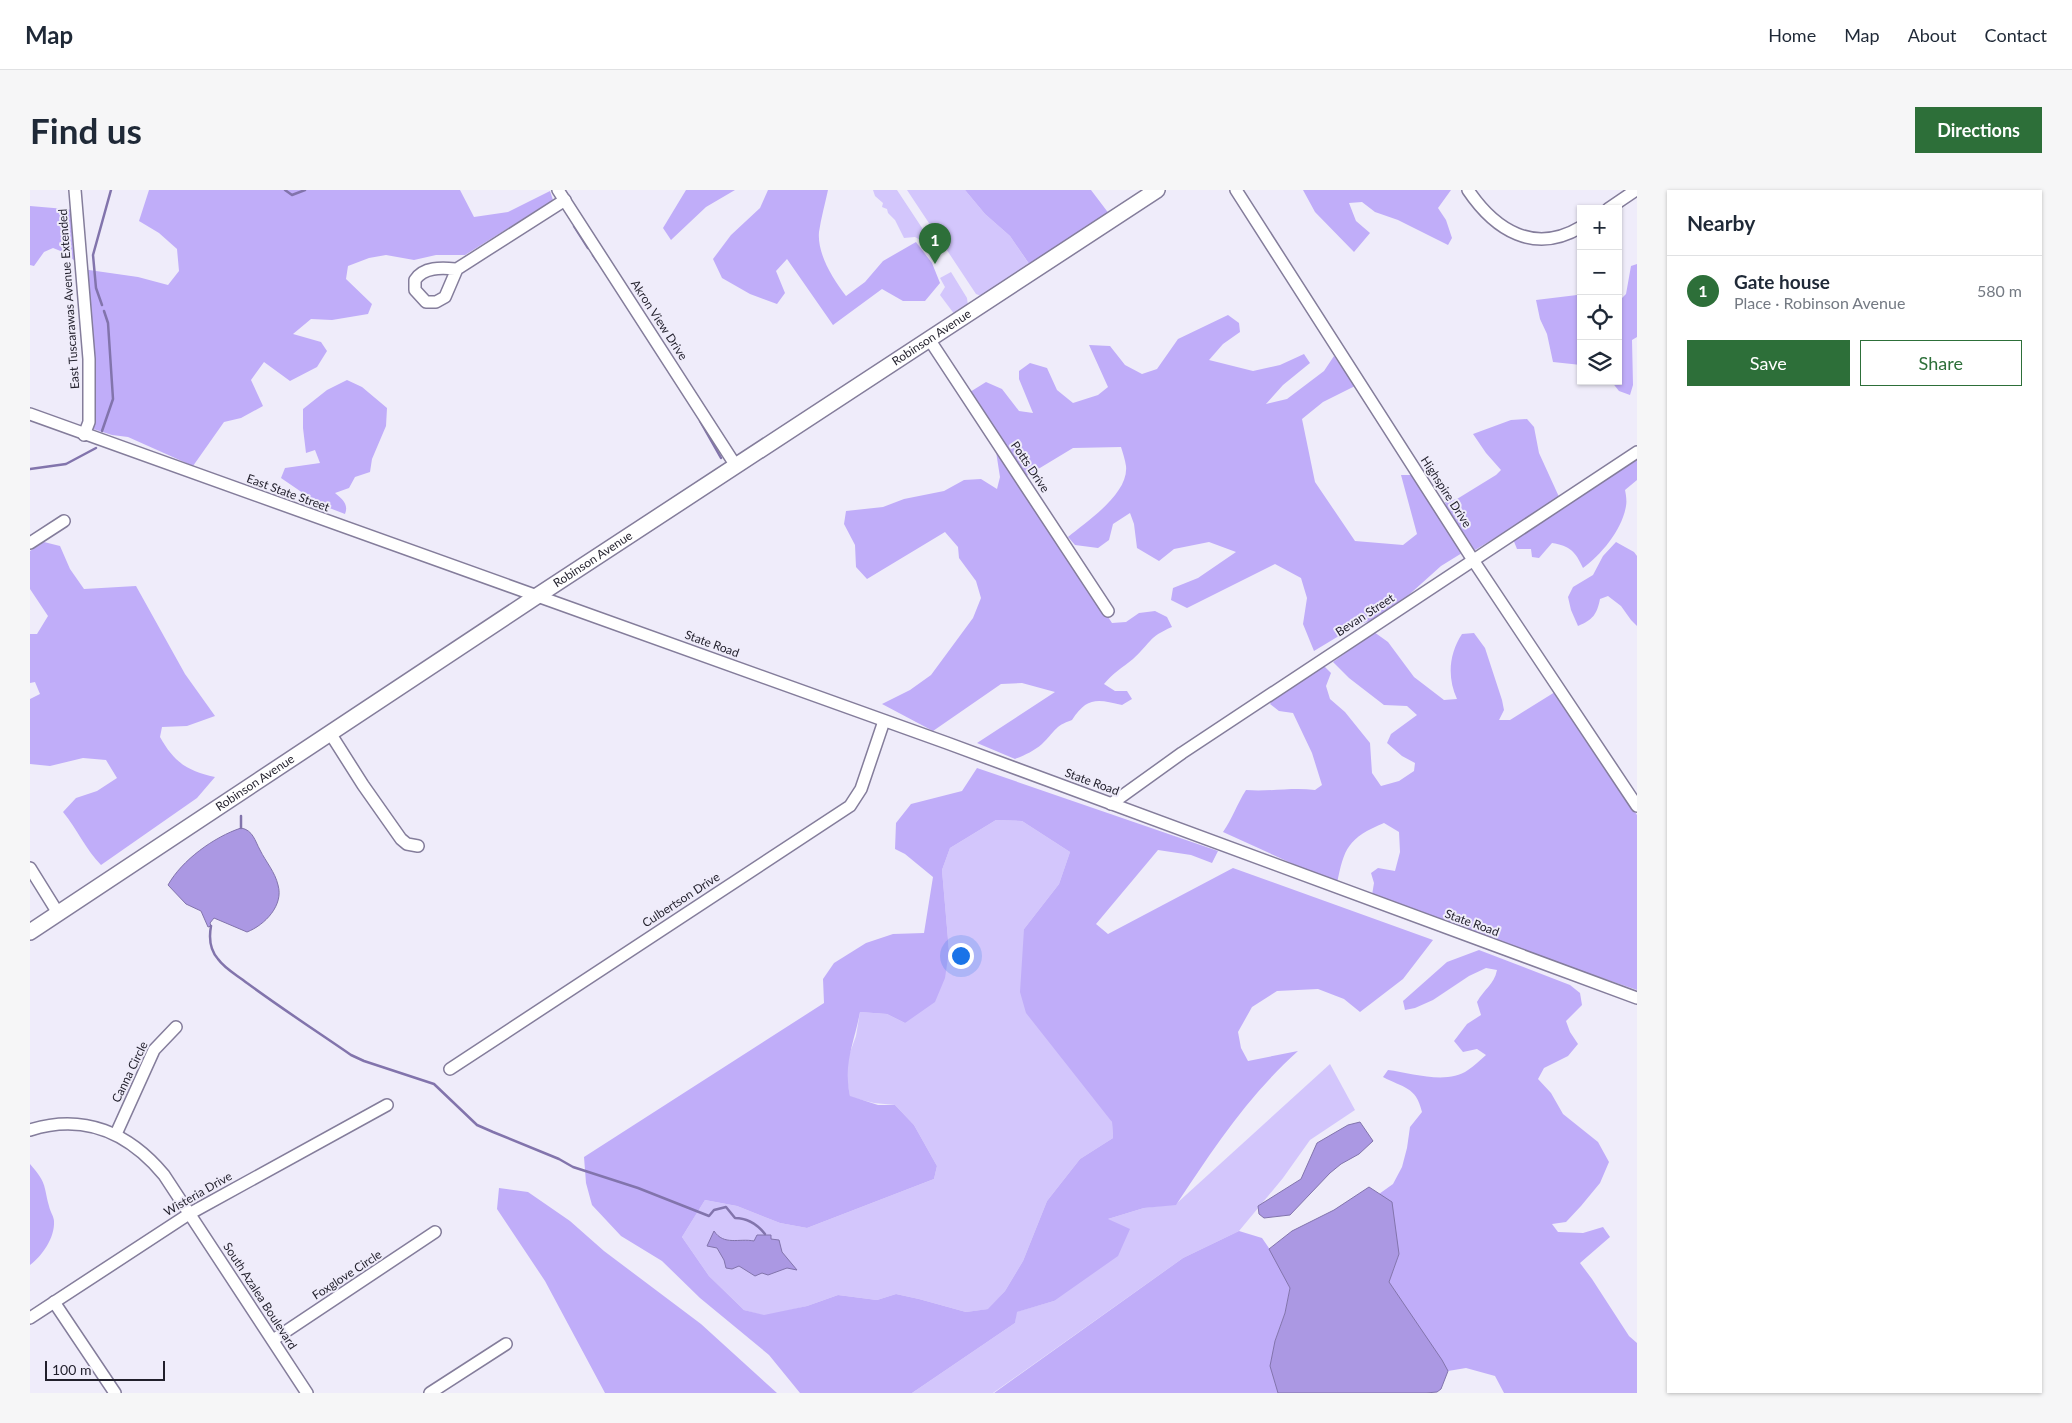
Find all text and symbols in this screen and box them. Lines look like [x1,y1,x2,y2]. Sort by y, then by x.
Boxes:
text: Map [25,20,73,49]
text: Home [1768,24,1816,46]
text: Map [1844,24,1880,46]
text: About [1908,24,1957,46]
text: Contact [1985,24,2047,46]
button: Directions [1915,107,2042,153]
text: Find us [30,109,142,151]
map controls [1577,205,1622,385]
button: + [1577,205,1622,250]
street label: East Tuscarawas Avenue Extended [55,208,82,390]
text: Nearby [1687,210,1755,235]
pin: 1 [919,223,951,264]
button: − [1577,250,1622,295]
text: Gate house [1734,270,1830,293]
street label: Akron View Drive [628,277,691,363]
text: 1 [1698,281,1708,300]
text: 580 m [1977,281,2022,300]
text: Place · Robinson Avenue [1734,293,1905,312]
button: locate [1577,295,1622,340]
street label: Robinson Avenue [889,306,974,368]
button: layers [1577,340,1622,385]
button: Save [1687,340,1850,386]
button: Share [1860,340,2022,386]
street label: Potts Drive [1008,438,1053,495]
street label: Highspire Drive [1418,453,1475,530]
street label: East State Street [245,471,332,515]
street label: Robinson Avenue [550,528,635,590]
street label: Bevan Street [1332,590,1398,639]
street label: State Road [683,627,741,660]
street label: Robinson Avenue [213,751,297,814]
street label: State Road [1063,765,1121,798]
street label: Culbertson Drive [639,869,722,930]
street label: State Road [1443,906,1501,939]
your location [948,943,974,969]
street label: Canna Circle [108,1039,151,1105]
street label: Wisteria Drive [161,1168,234,1219]
street label: South Azalea Boulevard [220,1239,301,1352]
street label: Foxglove Circle [309,1247,384,1303]
scale bar [45,1358,165,1381]
text: 100 m [52,1361,91,1378]

